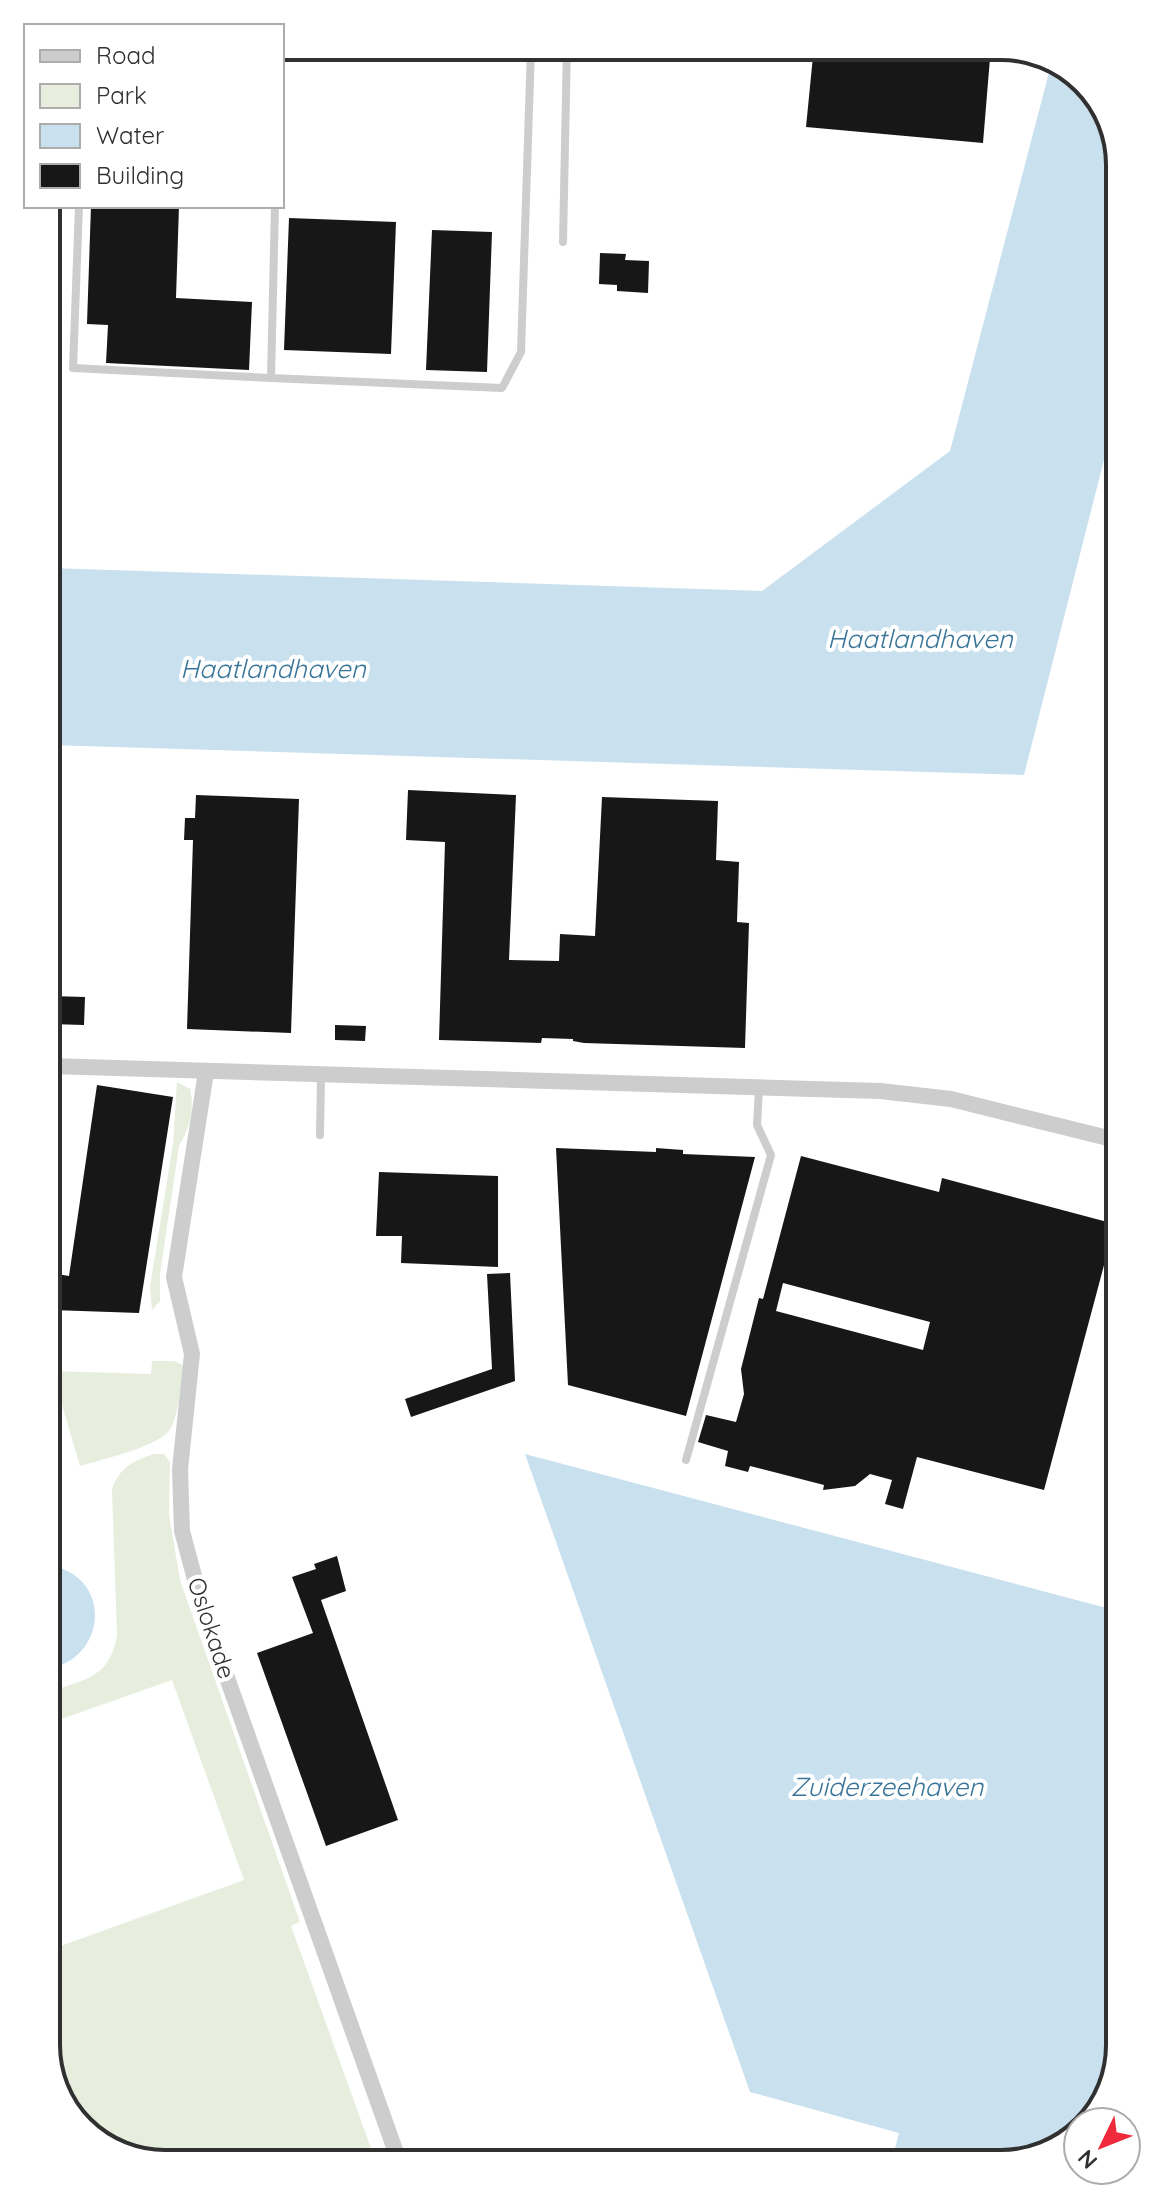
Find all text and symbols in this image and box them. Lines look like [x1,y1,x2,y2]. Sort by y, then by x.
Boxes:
legend [24,24,284,208]
text: Road [96,40,156,70]
text: Park [96,80,147,110]
text: Water [96,120,164,150]
text: Building [96,160,184,190]
water label: Haatlandhaven [827,622,1014,655]
water label: Haatlandhaven [180,652,367,685]
street label: Oslokade [181,1573,242,1682]
water label: Zuiderzeehaven [791,1770,984,1803]
north arrow [1062,2106,1142,2186]
text: N [1072,2144,1103,2175]

